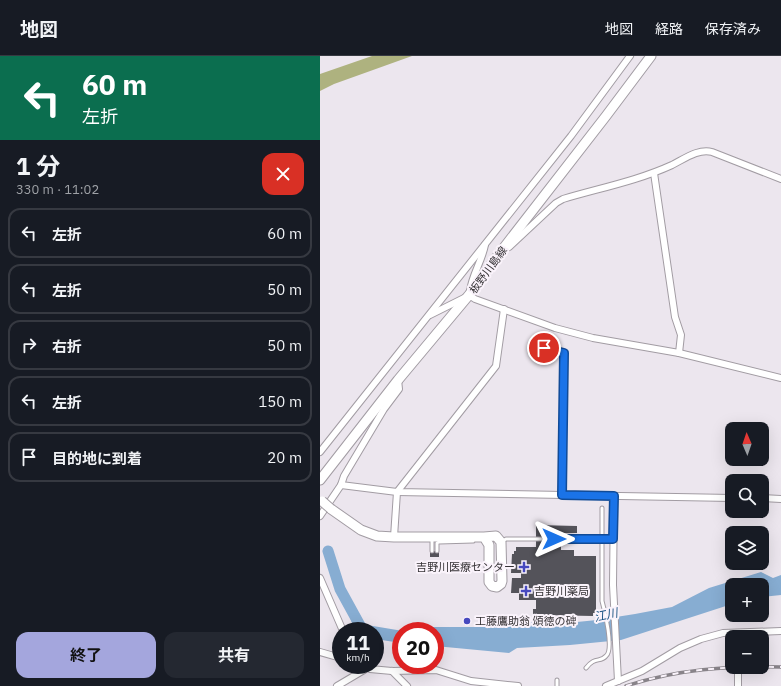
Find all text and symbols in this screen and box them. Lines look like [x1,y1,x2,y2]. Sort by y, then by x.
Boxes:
text: 地図 [20,17,58,41]
text: 地図 [605,20,633,38]
text: 経路 [655,20,683,38]
text: 保存済み [705,20,761,38]
text: 60 m [82,66,147,103]
icon: left [16,72,68,124]
text: 左折 [82,105,118,128]
text: 1 分 [16,150,60,182]
button: close [262,153,304,195]
text: 330 m · 11:02 [16,181,99,198]
icon: left [18,222,40,244]
text: 60 m [267,224,302,243]
text: 左折 [52,225,82,244]
street label: 板野川島線 [466,244,510,296]
icon: left [18,278,40,300]
text: 50 m [267,280,302,299]
text: 左折 [52,281,82,300]
pin [527,331,561,365]
icon: right [18,334,40,356]
text: 50 m [267,336,302,355]
text: 右折 [52,337,82,356]
icon: arrive [533,337,555,359]
icon: left [18,390,40,412]
text: 150 m [258,392,302,411]
text: 左折 [52,393,82,412]
north arrow [725,422,769,466]
map controls [725,422,769,674]
icon: arrive [18,446,40,468]
text: 20 m [267,448,302,467]
text: 目的地に到着 [52,449,142,468]
button: search [725,474,769,518]
position arrow [533,518,575,560]
button: layers [725,526,769,570]
place label: 吉野川医療センター [416,560,515,574]
marker: 吉野川医療センター [518,561,530,573]
button: + [725,578,769,622]
place label: 吉野川薬局 [534,584,589,598]
marker: 吉野川薬局 [521,586,531,596]
water label: 江川 [593,604,621,624]
place label: 工藤鷹助翁 頌徳の碑 [475,614,577,628]
marker: 工藤鷹助翁 頌徳の碑 [462,616,472,626]
speed limit sign: 20 [392,622,444,674]
text: 11 [346,629,370,656]
button: − [725,630,769,674]
button: 終了 [16,632,156,678]
button: 共有 [164,632,304,678]
text: km/h [346,651,370,664]

